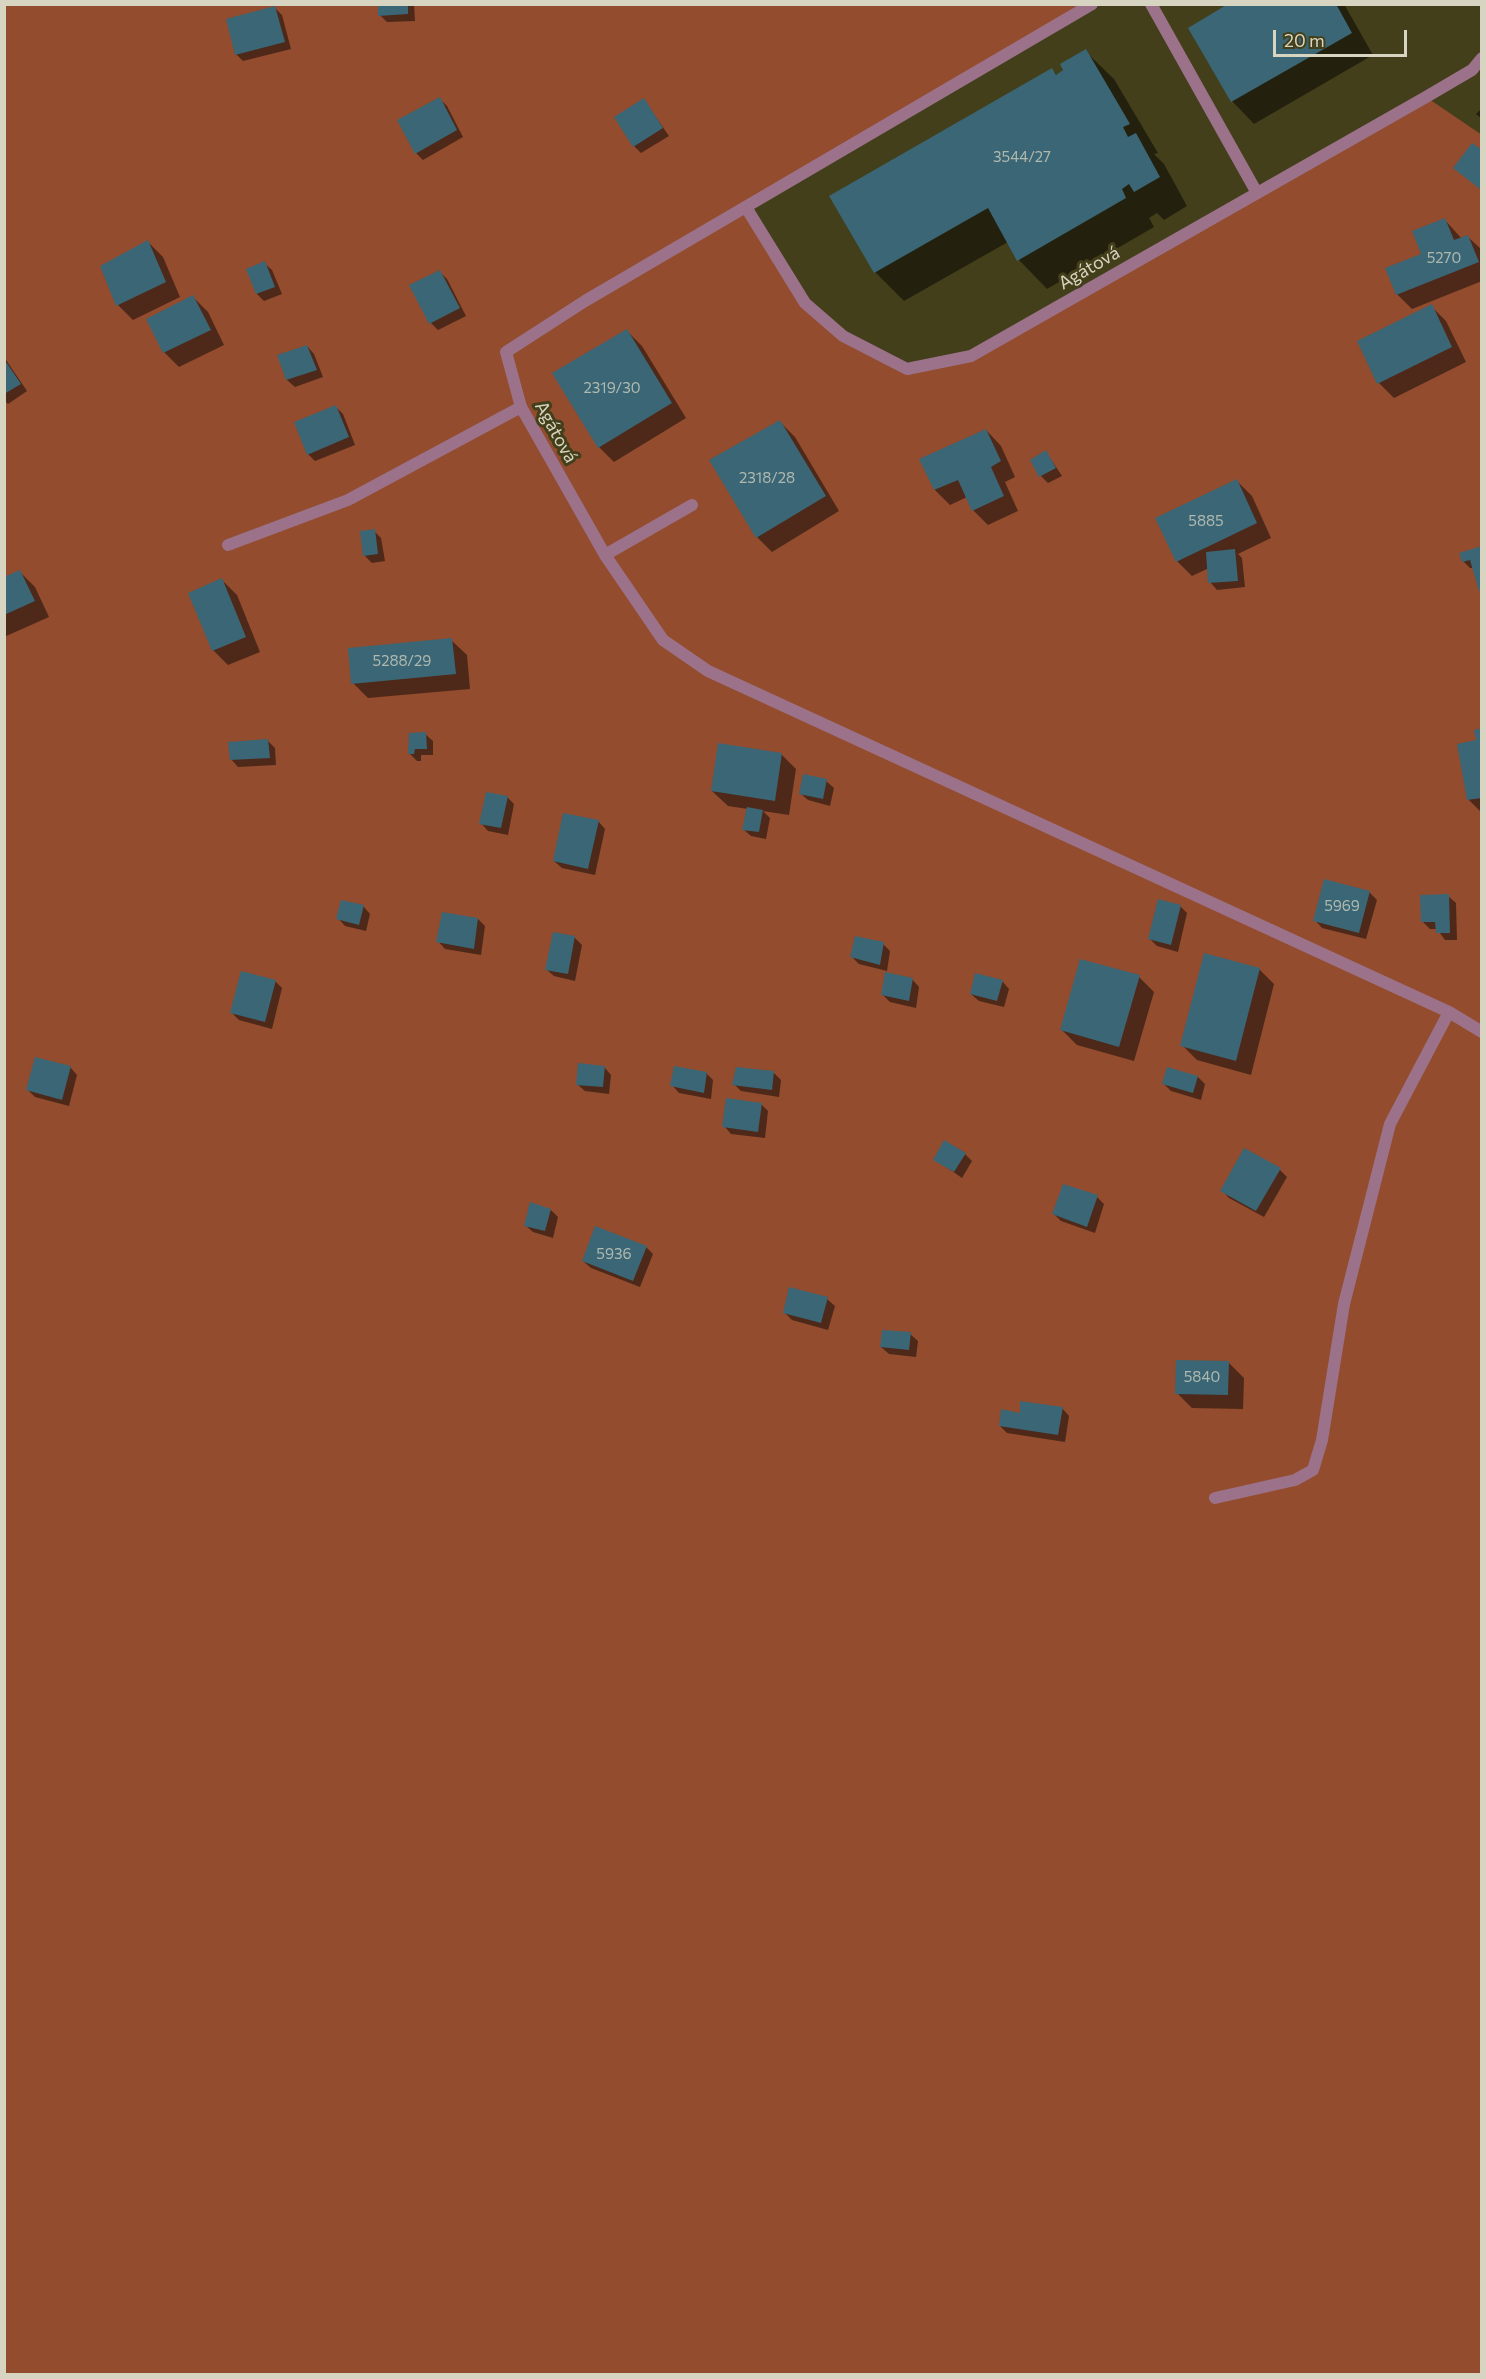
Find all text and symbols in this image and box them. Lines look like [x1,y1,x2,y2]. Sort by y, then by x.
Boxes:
scale bar [1276,18,1410,56]
text: 20 m [1284,29,1325,51]
house number: 3544/27 [993,148,1051,166]
street label: Agátová [1055,242,1123,294]
house number: 5270 [1427,249,1461,267]
house number: 2319/30 [583,379,641,397]
street label: Agátová [530,397,582,467]
house number: 2318/28 [739,469,795,487]
house number: 5885 [1188,512,1224,530]
house number: 5288/29 [373,652,431,670]
house number: 5969 [1324,897,1360,915]
house number: 5936 [596,1245,632,1263]
house number: 5840 [1184,1368,1220,1386]

